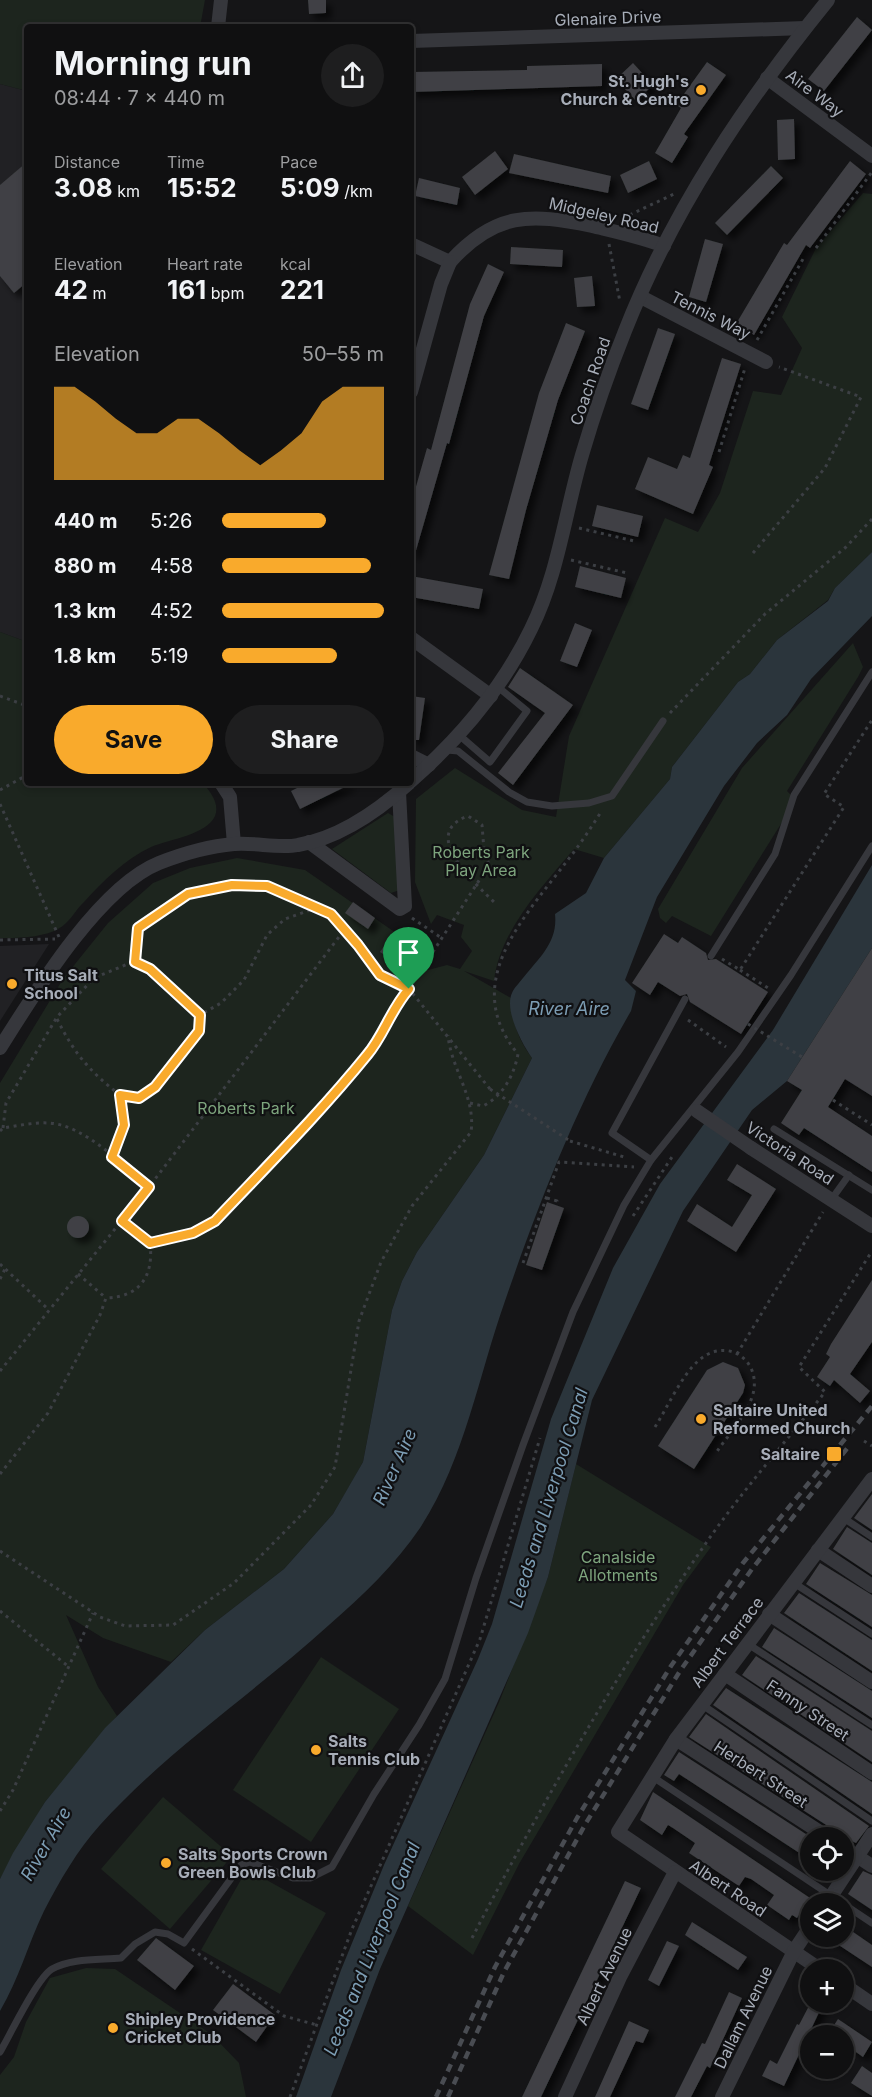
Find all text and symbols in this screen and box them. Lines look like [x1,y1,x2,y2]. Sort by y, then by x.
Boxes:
street label: Glenaire Drive [554,6,662,30]
text: Morning run [54,43,252,83]
button: share [321,44,384,107]
street label: Aire Way [782,65,848,121]
place label: St. Hugh's Church & Centre [561,71,689,109]
marker: St. Hugh's Church & Centre [694,83,708,97]
text: 08:44 · 7 × 440 m [54,86,225,110]
text: Distance [54,152,120,172]
text: Time [167,152,205,172]
text: Pace [280,152,318,172]
text: 3.08 [54,172,113,203]
text: 15:52 [167,172,237,203]
text: 5:09 [280,172,340,203]
text: km [113,181,140,201]
text: /km [340,181,373,201]
street label: Midgeley Road [547,193,661,237]
text: Elevation [54,254,123,274]
text: Heart rate [167,254,243,274]
text: kcal [280,254,311,274]
text: 42 [54,274,88,305]
text: 161 [167,274,206,305]
text: 221 [280,274,324,305]
text: m [88,283,106,303]
text: bpm [206,283,244,303]
street label: Tennis Way [668,286,754,344]
street label: Coach Road [566,334,614,428]
text: Elevation [54,342,140,366]
text: 50–55 m [302,342,384,366]
text: 440 m [54,509,118,533]
text: 5:26 [150,509,193,533]
text: 880 m [54,554,117,578]
text: 4:58 [150,554,193,578]
text: 1.3 km [54,599,116,623]
text: 4:52 [150,599,193,623]
text: 1.8 km [54,644,116,668]
text: 5:19 [150,644,188,668]
button: Save [54,705,213,774]
button: Share [225,705,384,774]
park label: Roberts Park Play Area [432,842,530,880]
pin [383,927,434,989]
icon: arrive [392,936,425,969]
place label: Titus Salt School [24,965,98,1003]
marker: Titus Salt School [5,977,19,991]
water label: River Aire [528,998,610,1019]
park label: Roberts Park [197,1098,295,1118]
street label: Victoria Road [742,1117,838,1189]
water label: Leeds and Liverpool Canal [505,1385,592,1610]
place label: Saltaire United Reformed Church [713,1400,851,1438]
marker: Saltaire United Reformed Church [694,1412,708,1426]
water label: River Aire [368,1425,421,1508]
place label: Saltaire [760,1444,820,1464]
marker: Saltaire [825,1445,843,1463]
park label: Canalside Allotments [578,1547,658,1585]
street label: Albert Terrace [686,1593,768,1691]
street label: Fanny Street [763,1675,853,1745]
place label: Salts Tennis Club [328,1731,420,1769]
street label: Herbert Street [710,1736,812,1812]
marker: Salts Tennis Club [309,1743,323,1757]
water label: River Aire [16,1803,75,1884]
map controls [800,1827,854,2079]
button: locate [800,1827,854,1881]
water label: Leeds and Liverpool Canal [319,1838,424,2059]
place label: Salts Sports Crown Green Bowls Club [178,1844,328,1882]
street label: Albert Road [686,1855,770,1921]
marker: Salts Sports Crown Green Bowls Club [159,1856,173,1870]
button: layers [800,1893,854,1947]
street label: Albert Avenue [572,1924,636,2028]
button: + [800,1959,854,2013]
street label: Dallam Avenue [709,1962,777,2072]
place label: Shipley Providence Cricket Club [125,2009,275,2047]
marker: Shipley Providence Cricket Club [106,2021,120,2035]
button: − [800,2025,854,2079]

